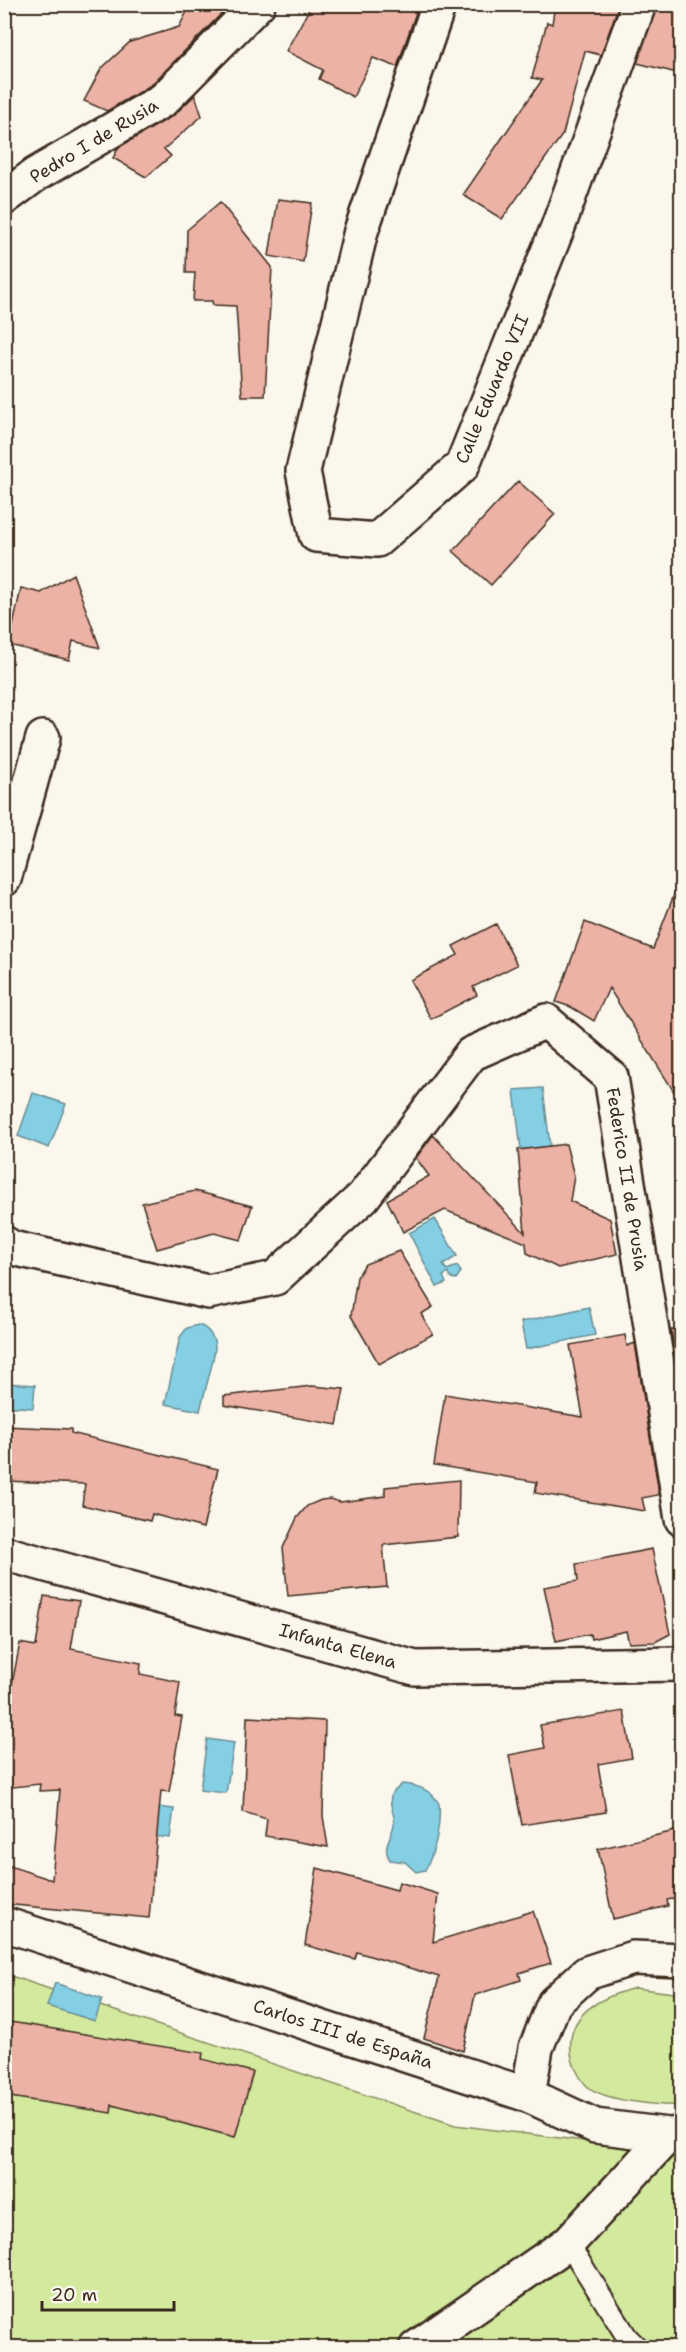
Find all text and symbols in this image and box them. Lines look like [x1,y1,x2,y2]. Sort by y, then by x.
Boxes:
street label: Pedro I de Rusia [25,93,163,189]
street label: Calle Eduardo VII [450,311,534,467]
street label: Federico II de Prusia [601,1086,653,1272]
street label: Infanta Elena [276,1618,400,1674]
street label: Carlos III de España [250,1994,436,2074]
scale bar [42,2274,174,2312]
text: 20 m [51,2283,97,2307]

